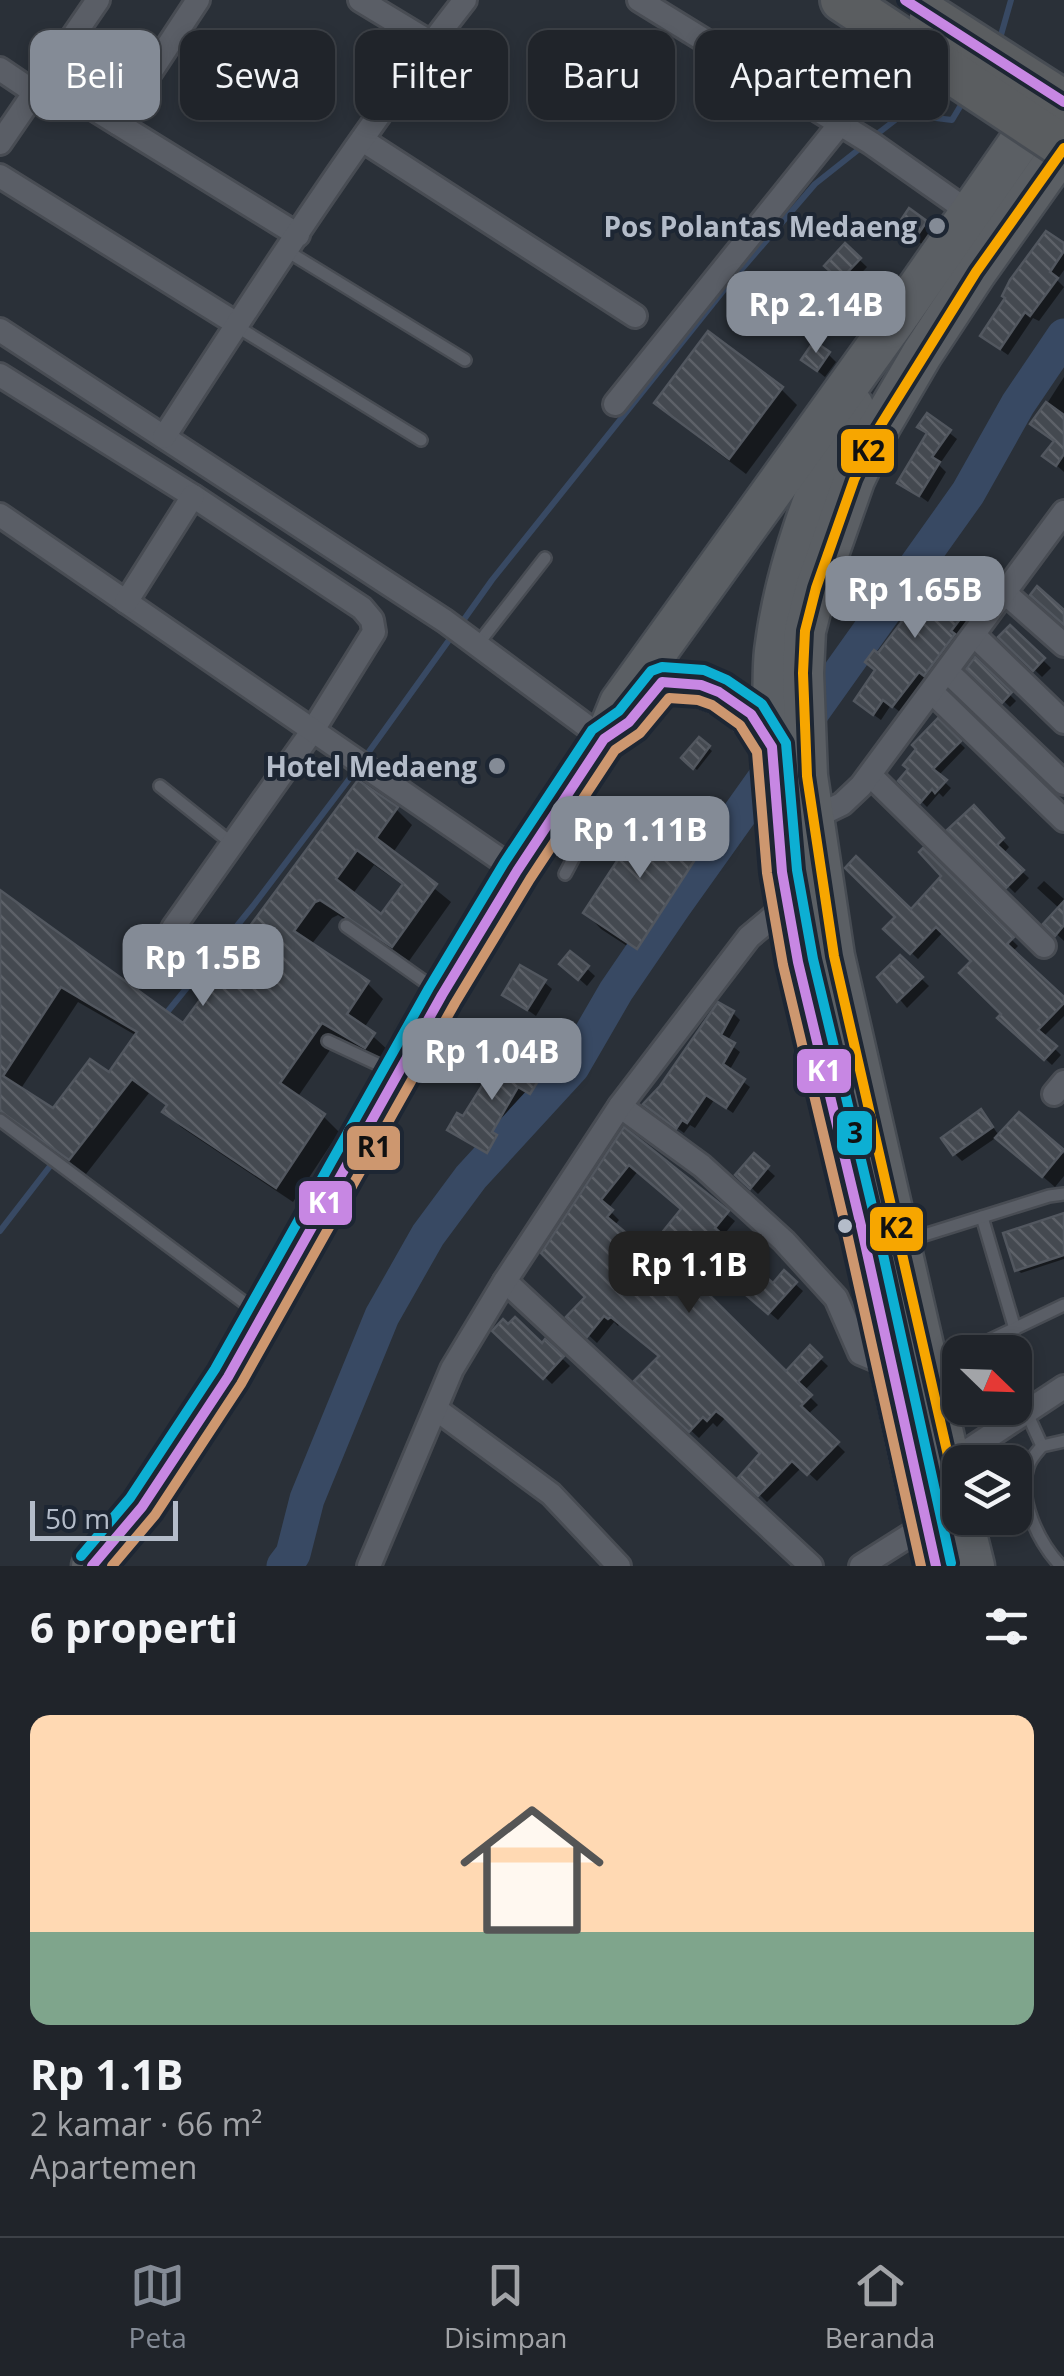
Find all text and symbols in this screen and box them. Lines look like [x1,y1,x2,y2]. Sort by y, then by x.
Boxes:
chip: Beli [30,30,160,120]
chip: Sewa [180,30,335,120]
chip: Filter [355,30,508,120]
chip: Baru [528,30,675,120]
chip: Apartemen [695,30,948,120]
place label: Pos Polantas Medaeng [604,207,917,245]
marker: Pos Polantas Medaeng [926,215,948,237]
pin: Rp 2.14B [713,271,919,356]
text: Rp 2.14B [748,282,884,325]
line badge: K2 [839,427,896,475]
text: K2 [851,431,885,469]
pin: Rp 1.65B [812,556,1018,641]
text: Rp 1.65B [847,567,983,610]
place label: Hotel Medaeng [265,747,477,785]
marker: Hotel Medaeng [486,755,508,777]
pin: Rp 1.11B [537,796,743,881]
text: Rp 1.11B [572,807,708,850]
pin: Rp 1.5B [111,924,295,1009]
text: Rp 1.5B [145,935,261,978]
pin: Rp 1.04B [389,1018,595,1103]
text: Rp 1.04B [424,1029,560,1072]
line badge: K1 [795,1047,853,1095]
text: K1 [807,1051,841,1089]
line badge: 3 [835,1109,874,1157]
text: 3 [847,1113,863,1151]
line badge: R1 [345,1124,402,1172]
text: R1 [357,1127,391,1165]
line badge: K1 [297,1179,354,1227]
text: K1 [308,1183,342,1221]
line badge: K2 [868,1205,925,1253]
text: K2 [879,1208,913,1246]
unlabelled marker [835,1216,855,1236]
pin: Rp 1.1B [597,1231,781,1316]
text: Rp 1.1B [631,1242,747,1285]
north arrow [942,1335,1032,1425]
map controls [942,1335,1032,1535]
button: layers [942,1445,1032,1535]
scale bar [30,1496,178,1540]
text: 50 m [45,1499,110,1537]
text: 6 properti [30,1598,238,1655]
icon: filters [979,1599,1034,1654]
icon: home [442,1780,622,1960]
text: Rp 1.1B [30,2045,183,2102]
text: 2 kamar · 66 m² [30,2102,262,2145]
text: Apartemen [30,2145,197,2188]
tab: Peta [129,2258,187,2356]
tab: Disimpan [444,2258,568,2356]
tab: Beranda [825,2258,935,2356]

